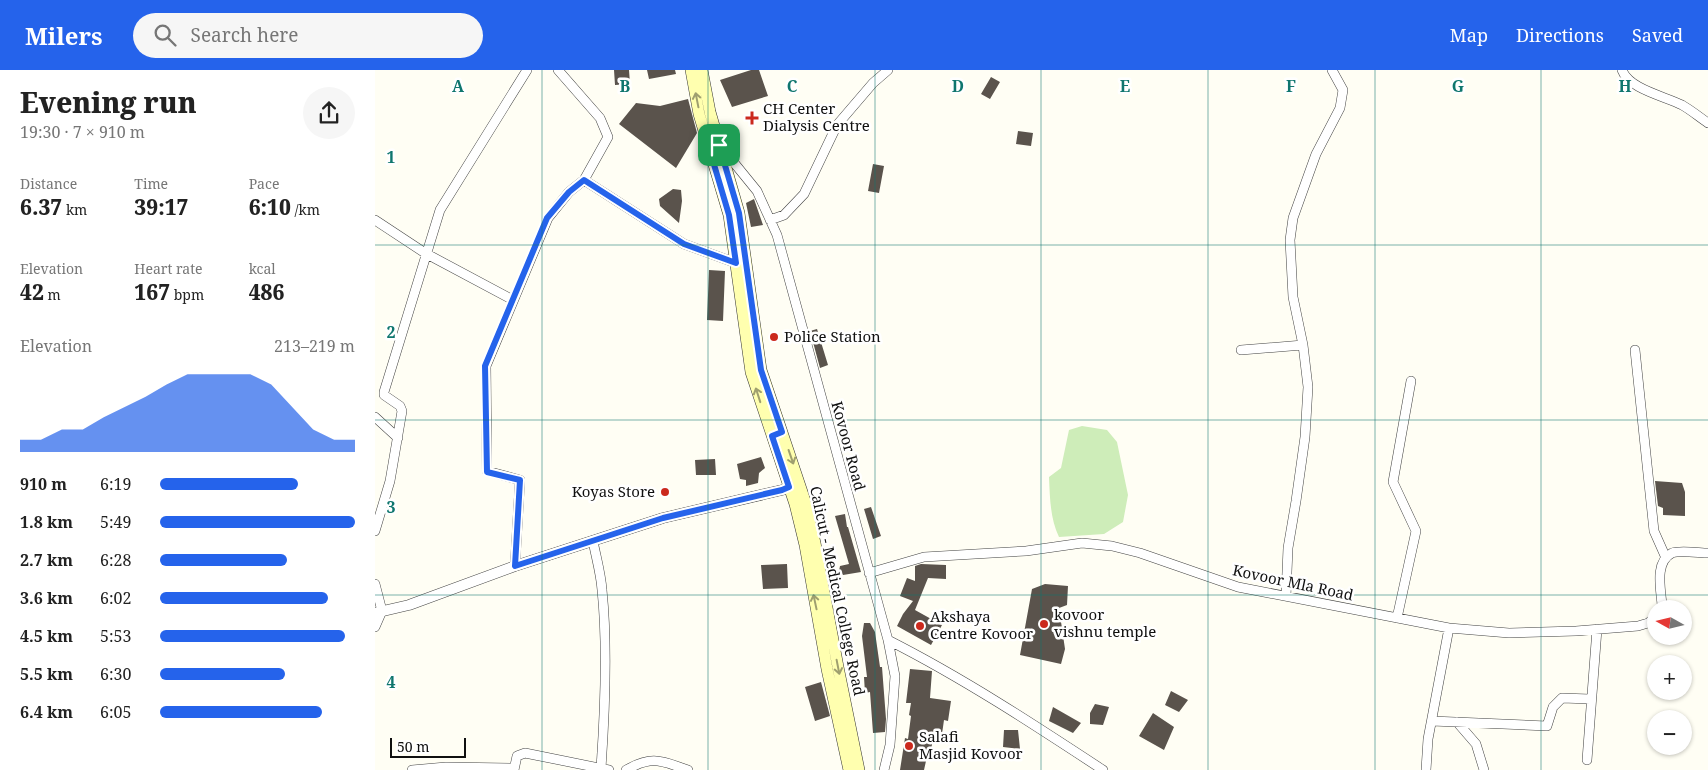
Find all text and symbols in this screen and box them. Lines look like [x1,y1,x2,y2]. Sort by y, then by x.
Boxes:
search box [133,13,483,58]
text: Milers [25,19,103,52]
icon: search [151,21,179,49]
text: Search here [191,22,298,48]
text: Map [1450,23,1488,47]
text: Directions [1516,23,1604,47]
text: Saved [1632,23,1683,47]
text: A [452,75,465,97]
text: B [620,75,631,97]
text: C [787,75,798,97]
text: D [952,75,964,97]
text: E [1120,75,1130,97]
text: F [1286,75,1296,97]
text: G [1452,75,1464,97]
text: H [1618,75,1632,97]
text: Evening run [20,83,197,121]
button: share [303,87,355,139]
one-way arrow [691,92,701,108]
place label: CH Center Dialysis Centre [763,98,870,135]
marker: CH Center Dialysis Centre [745,111,759,125]
text: 19:30 · 7 × 910 m [20,121,145,143]
pin [698,124,740,166]
icon: arrive [705,131,733,159]
text: 1 [386,146,396,168]
text: Distance [20,174,77,193]
text: Time [134,174,168,193]
text: Pace [249,174,279,193]
text: 6.37 [20,193,62,221]
text: 39:17 [134,193,189,221]
text: 6:10 [249,193,291,221]
text: km [62,200,87,219]
text: /km [291,200,320,219]
text: Elevation [20,259,83,278]
text: Heart rate [134,259,203,278]
text: kcal [249,259,276,278]
text: 42 [20,278,44,306]
text: 167 [134,278,170,306]
text: 486 [249,278,284,306]
text: m [44,285,61,304]
text: bpm [170,285,204,304]
text: 2 [386,321,396,343]
place label: Police Station [784,326,881,346]
marker: Police Station [768,331,780,343]
text: Elevation [20,335,92,357]
text: 213–219 m [274,335,355,357]
one-way arrow [753,388,762,404]
street label: Kovoor Road [827,399,871,493]
one-way arrow [787,449,796,465]
text: 910 m [20,473,67,495]
text: 6:19 [100,473,131,495]
place label: Koyas Store [572,481,655,501]
street label: Calicut - Medical College Road [806,484,870,697]
marker: Koyas Store [659,486,671,498]
text: 3 [386,496,396,518]
text: 1.8 km [20,511,73,533]
text: 5:49 [100,511,131,533]
text: 2.7 km [20,549,73,571]
text: 6:28 [100,549,131,571]
street label: Kovoor Mla Road [1231,559,1355,605]
text: 3.6 km [20,587,73,609]
text: 6:02 [100,587,131,609]
one-way arrow [810,595,819,611]
north arrow [1647,600,1693,645]
map controls [1647,600,1692,755]
place label: kovoor vishnu temple [1054,604,1156,641]
place label: Akshaya Centre Kovoor [930,606,1033,643]
marker: kovoor vishnu temple [1038,618,1050,630]
marker: Akshaya Centre Kovoor [914,620,926,632]
text: 4.5 km [20,625,73,647]
text: 5:53 [100,625,131,647]
button: + [1647,655,1692,700]
one-way arrow [834,658,843,674]
text: 5.5 km [20,663,73,685]
text: 6:30 [100,663,131,685]
text: 4 [386,671,396,693]
text: 6.4 km [20,701,73,723]
text: 6:05 [100,701,131,723]
button: − [1647,710,1692,755]
place label: Salafi Masjid Kovoor [919,726,1023,763]
scale bar [390,735,466,758]
text: 50 m [397,737,430,756]
marker: Salafi Masjid Kovoor [903,740,915,752]

